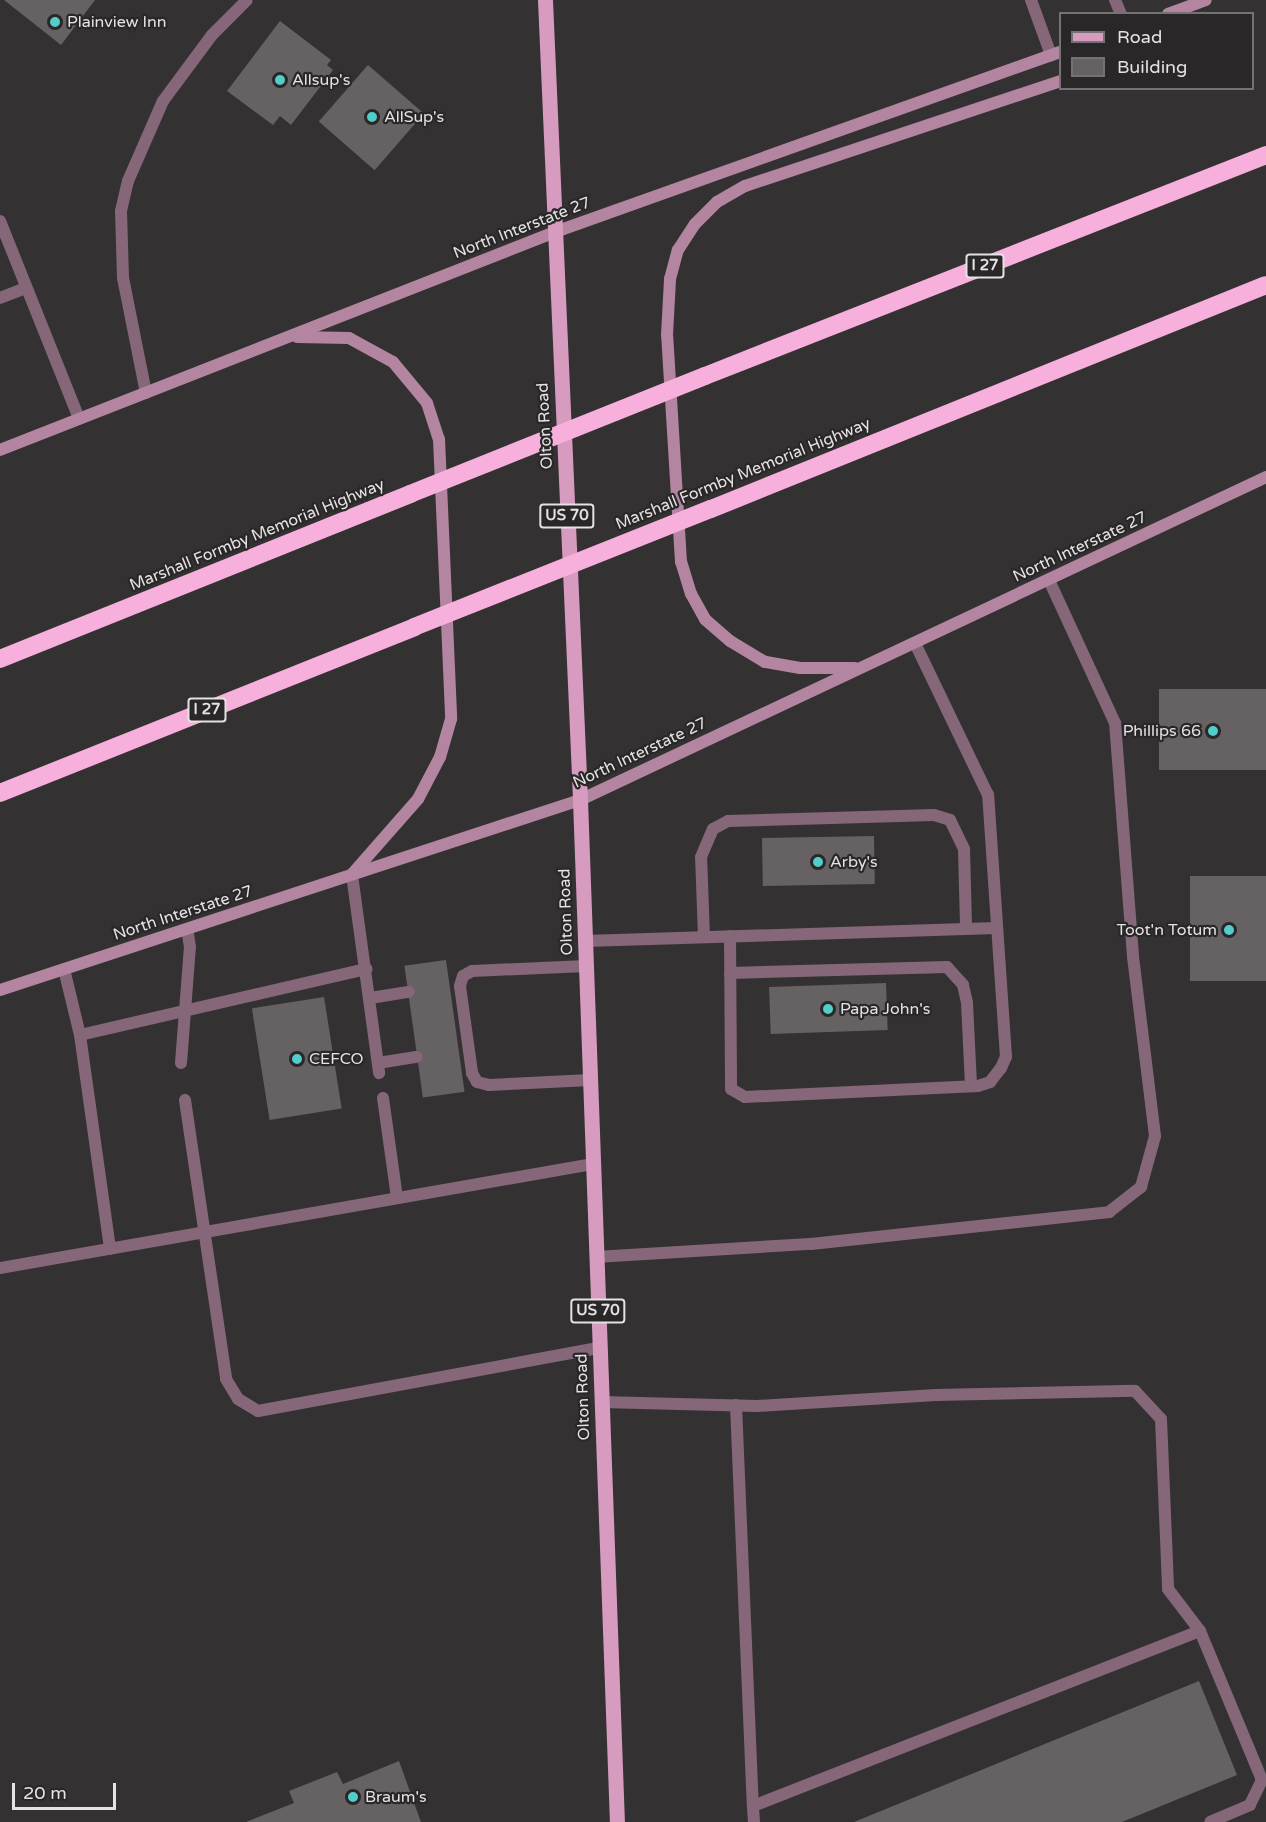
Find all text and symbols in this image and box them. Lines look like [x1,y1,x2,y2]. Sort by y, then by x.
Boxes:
place label: Plainview Inn [67,12,166,32]
legend [1059,12,1254,90]
marker: Plainview Inn [48,15,62,29]
text: Road [1117,26,1162,48]
text: Building [1117,56,1187,78]
place label: Allsup's [292,70,350,90]
marker: Allsup's [273,73,287,87]
place label: AllSup's [384,107,444,127]
marker: AllSup's [365,110,379,124]
street label: North Interstate 27 [451,193,593,263]
road number: I 27 [964,254,1006,278]
street label: Olton Road [533,382,557,470]
street label: Marshall Formby Memorial Highway [613,414,873,534]
street label: Marshall Formby Memorial Highway [127,475,387,595]
road number: US 70 [538,504,596,528]
street label: North Interstate 27 [1010,508,1150,586]
road number: I 27 [186,698,228,722]
street label: North Interstate 27 [570,714,710,792]
place label: Phillips 66 [1123,721,1201,741]
marker: Phillips 66 [1206,724,1220,738]
place label: Arby's [830,852,878,872]
marker: Arby's [811,855,825,869]
street label: Olton Road [555,868,577,956]
street label: North Interstate 27 [111,881,255,945]
place label: Toot'n Totum [1116,920,1217,940]
marker: Toot'n Totum [1222,923,1236,937]
place label: Papa John's [840,999,930,1019]
marker: Papa John's [821,1002,835,1016]
place label: CEFCO [309,1049,364,1069]
marker: CEFCO [290,1052,304,1066]
road number: US 70 [570,1299,626,1323]
street label: Olton Road [572,1353,594,1441]
scale bar [15,1771,118,1809]
text: 20 m [23,1782,67,1804]
place label: Braum's [365,1787,427,1807]
marker: Braum's [346,1790,360,1804]

